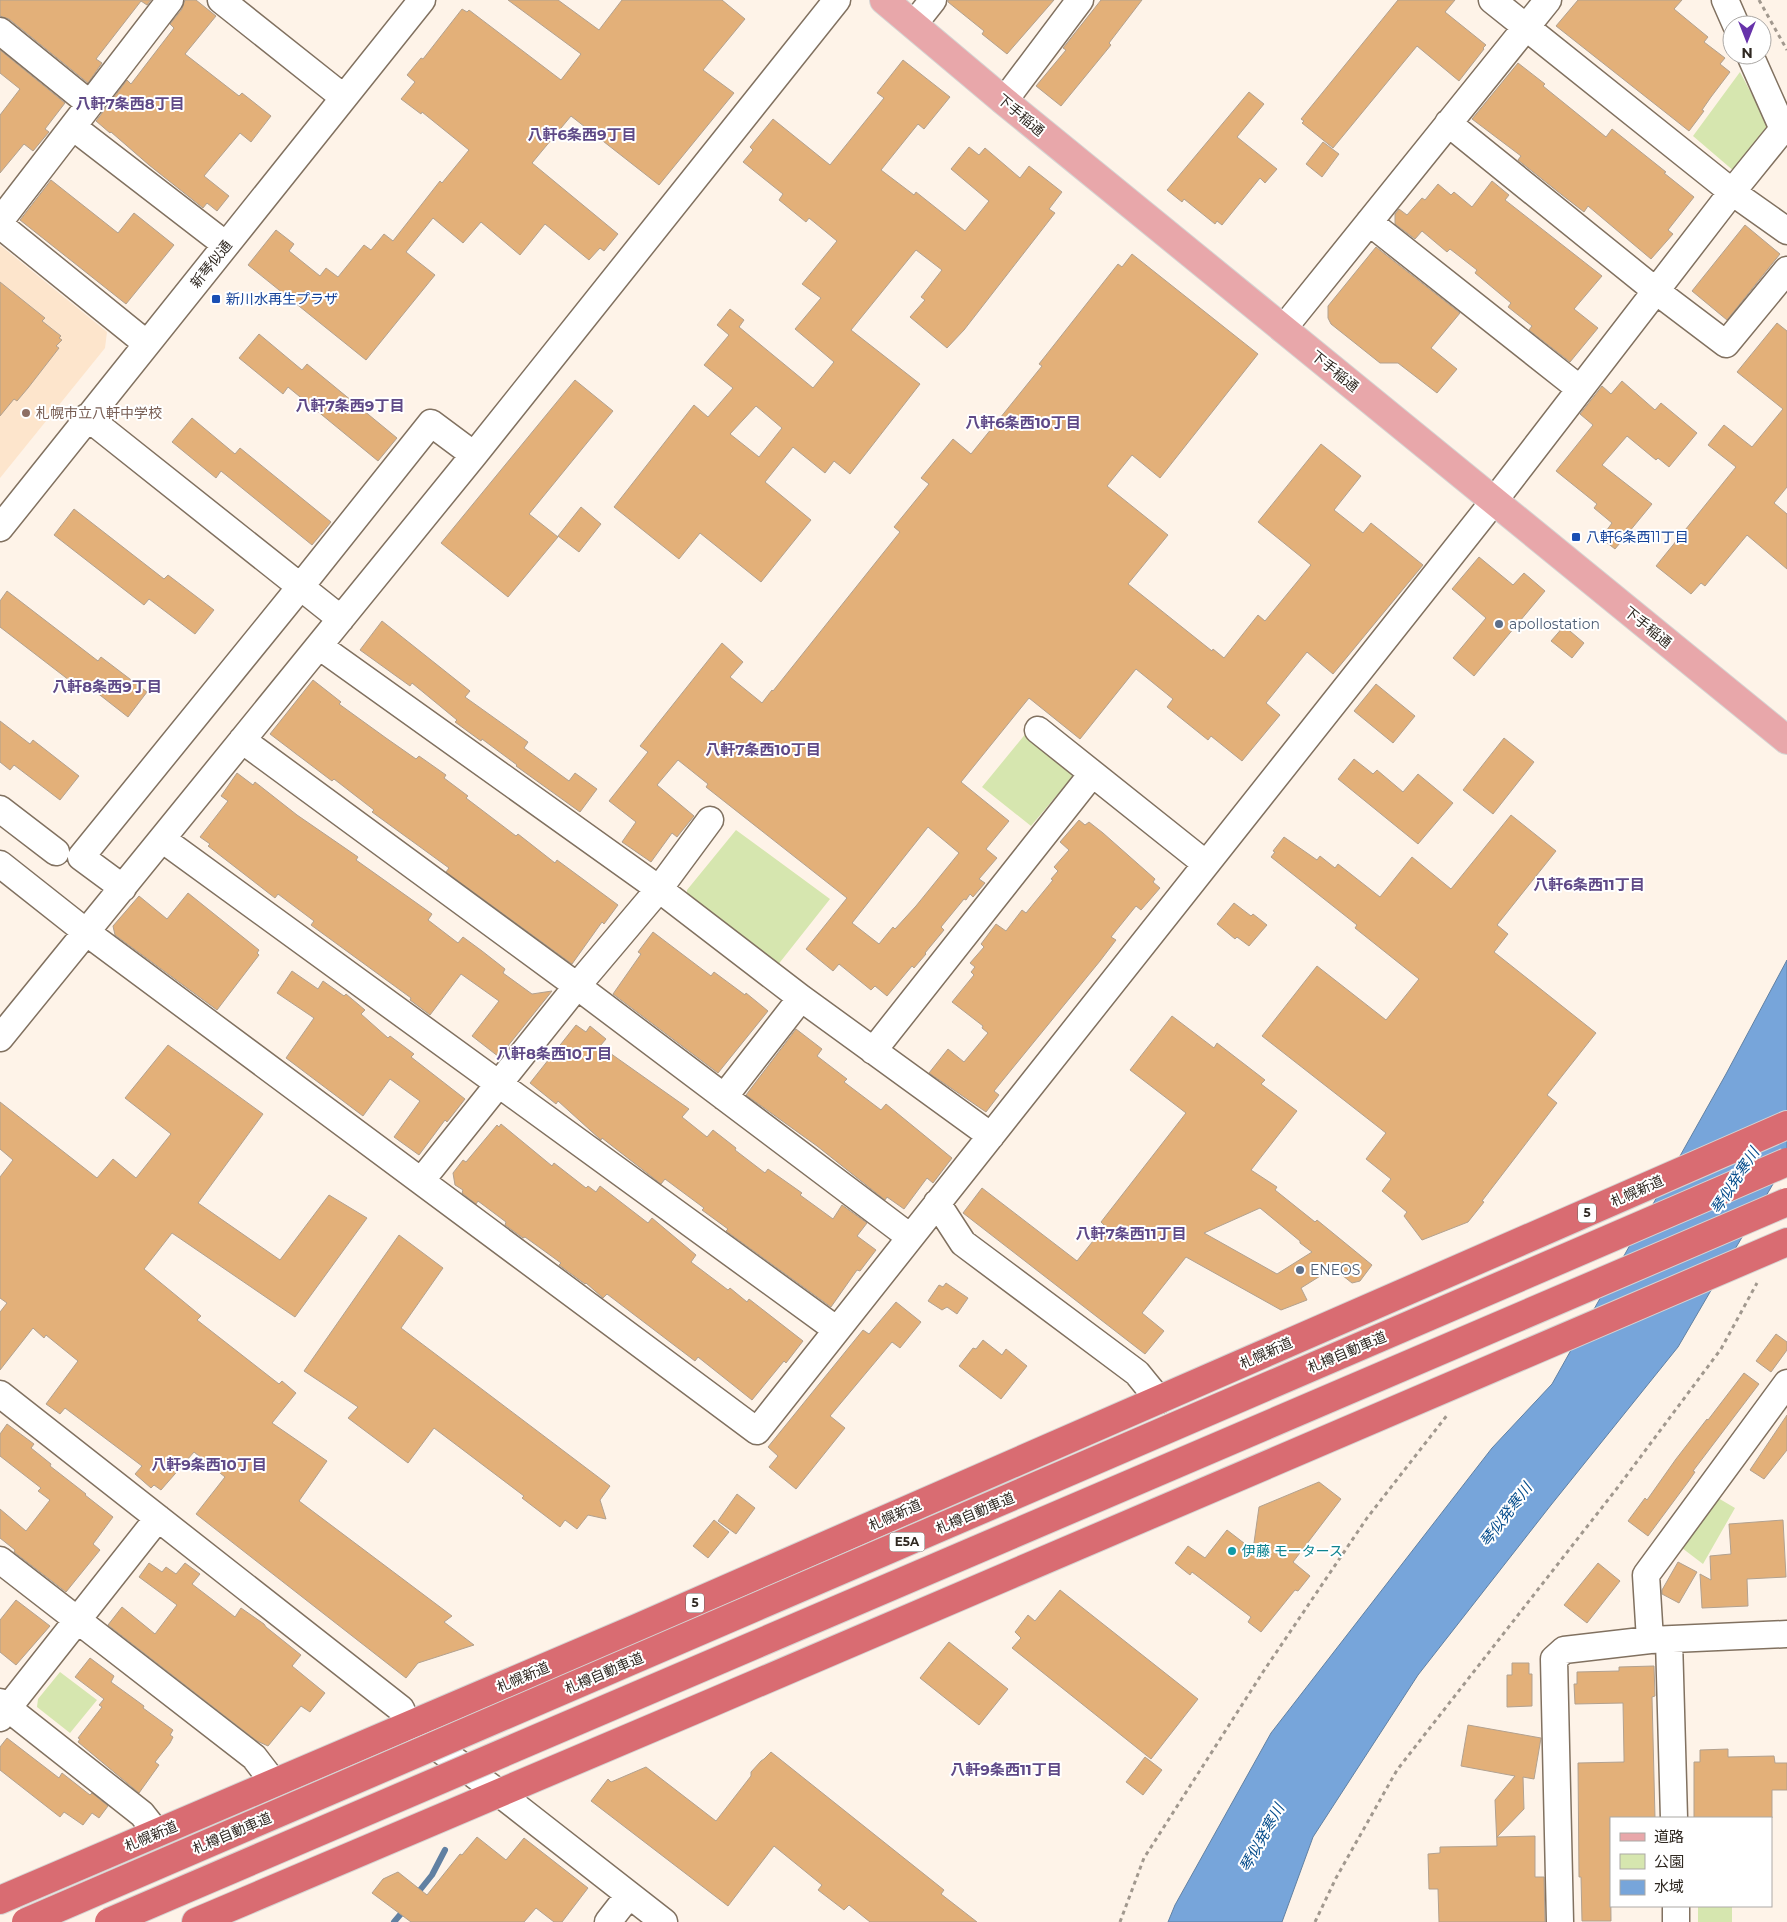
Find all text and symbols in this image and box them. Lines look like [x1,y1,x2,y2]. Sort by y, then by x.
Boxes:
north arrow [1722,15,1772,65]
text: N [1741,44,1753,62]
street label: 下手稲通 [994,90,1048,140]
district label: 八軒7条西8丁目 [75,94,185,113]
district label: 八軒6条西9丁目 [527,125,637,144]
street label: 新琴似通 [186,237,236,291]
place label: 新川水再生プラザ [226,290,338,308]
marker: 新川水再生プラザ [210,293,222,305]
street label: 下手稲通 [1308,346,1362,396]
district label: 八軒7条西9丁目 [296,396,404,415]
place label: 札幌市立八軒中学校 [36,404,162,422]
marker: 札幌市立八軒中学校 [20,407,32,419]
district label: 八軒6条西10丁目 [965,413,1081,432]
place label: 八軒6条西11丁目 [1586,528,1689,546]
marker: 八軒6条西11丁目 [1570,531,1582,543]
street label: 下手稲通 [1621,602,1675,652]
place label: apollostation [1509,615,1600,633]
marker: apollostation [1493,618,1505,630]
district label: 八軒8条西9丁目 [52,677,162,696]
district label: 八軒7条西10丁目 [705,740,821,759]
district label: 八軒6条西11丁目 [1533,875,1645,894]
district label: 八軒8条西10丁目 [496,1044,612,1063]
water label: 琴似発寒川 [1706,1142,1764,1217]
street label: 札幌新道 [1608,1171,1666,1211]
road number: 5 [1578,1204,1596,1222]
district label: 八軒7条西11丁目 [1075,1224,1187,1243]
place label: ENEOS [1310,1261,1360,1279]
marker: ENEOS [1294,1264,1306,1276]
street label: 札樽自動車道 [1305,1327,1389,1377]
street label: 札幌新道 [1237,1333,1295,1373]
district label: 八軒9条西10丁目 [151,1455,267,1474]
water label: 琴似発寒川 [1475,1477,1537,1550]
street label: 札樽自動車道 [933,1488,1017,1538]
street label: 札幌新道 [866,1495,924,1535]
road number: E5A [890,1532,924,1551]
place label: 伊藤 モータース [1242,1542,1343,1560]
marker: 伊藤 モータース [1226,1545,1238,1557]
road number: 5 [686,1594,704,1612]
street label: 札樽自動車道 [562,1648,646,1698]
street label: 札幌新道 [494,1658,552,1696]
district label: 八軒9条西11丁目 [950,1760,1062,1779]
water label: 琴似発寒川 [1235,1799,1289,1875]
street label: 札樽自動車道 [190,1808,274,1858]
street label: 札幌新道 [122,1817,180,1855]
legend [1610,1817,1772,1907]
text: 道路 [1654,1827,1684,1846]
text: 公園 [1654,1852,1684,1871]
text: 水域 [1654,1877,1684,1896]

